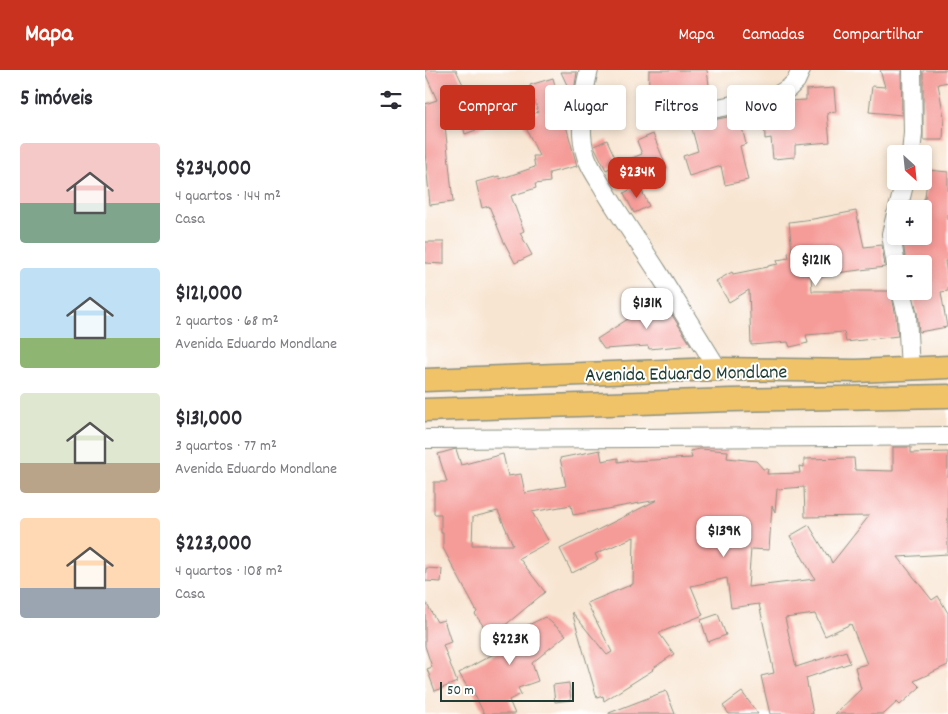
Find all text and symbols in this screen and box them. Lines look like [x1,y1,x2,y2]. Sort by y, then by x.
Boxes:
text: Mapa [25,18,73,52]
text: Mapa [678,23,714,48]
text: Camadas [742,23,805,48]
text: Compartilhar [833,23,923,48]
text: 5 imóveis [20,85,93,115]
chip: Comprar [440,85,535,130]
chip: Alugar [545,85,626,130]
chip: Filtros [636,85,717,130]
chip: Novo [727,85,795,130]
icon: filters [377,86,405,114]
north arrow [887,145,933,190]
map controls [887,145,932,300]
text: $234,000 [175,155,251,185]
pin: $234K [602,156,672,199]
text: $234K [619,161,655,184]
icon: home [60,163,120,223]
text: 4 quartos · 144 m² [175,185,281,208]
button: + [887,200,932,245]
text: Casa [175,208,205,231]
pin: $121K [781,244,851,287]
text: $121K [801,249,831,272]
button: − [887,255,932,300]
text: $121,000 [175,280,242,310]
icon: home [60,288,120,348]
pin: $131K [612,288,682,330]
text: $131K [632,292,662,315]
text: 2 quartos · 68 m² [175,310,279,333]
text: Avenida Eduardo Mondlane [175,333,337,356]
street label: Avenida Eduardo Mondlane [585,359,788,391]
text: $131,000 [175,405,243,435]
icon: home [60,413,120,473]
text: 3 quartos · 77 m² [175,435,277,458]
text: Avenida Eduardo Mondlane [175,458,337,481]
pin: $139K [689,516,759,558]
text: $139K [707,520,741,543]
text: $223,000 [175,530,252,560]
icon: home [60,538,120,598]
text: 4 quartos · 108 m² [175,560,283,583]
text: Casa [175,583,205,606]
pin: $223K [475,624,545,666]
text: $223K [492,628,528,651]
scale bar [440,679,574,702]
text: 50 m [447,681,474,701]

